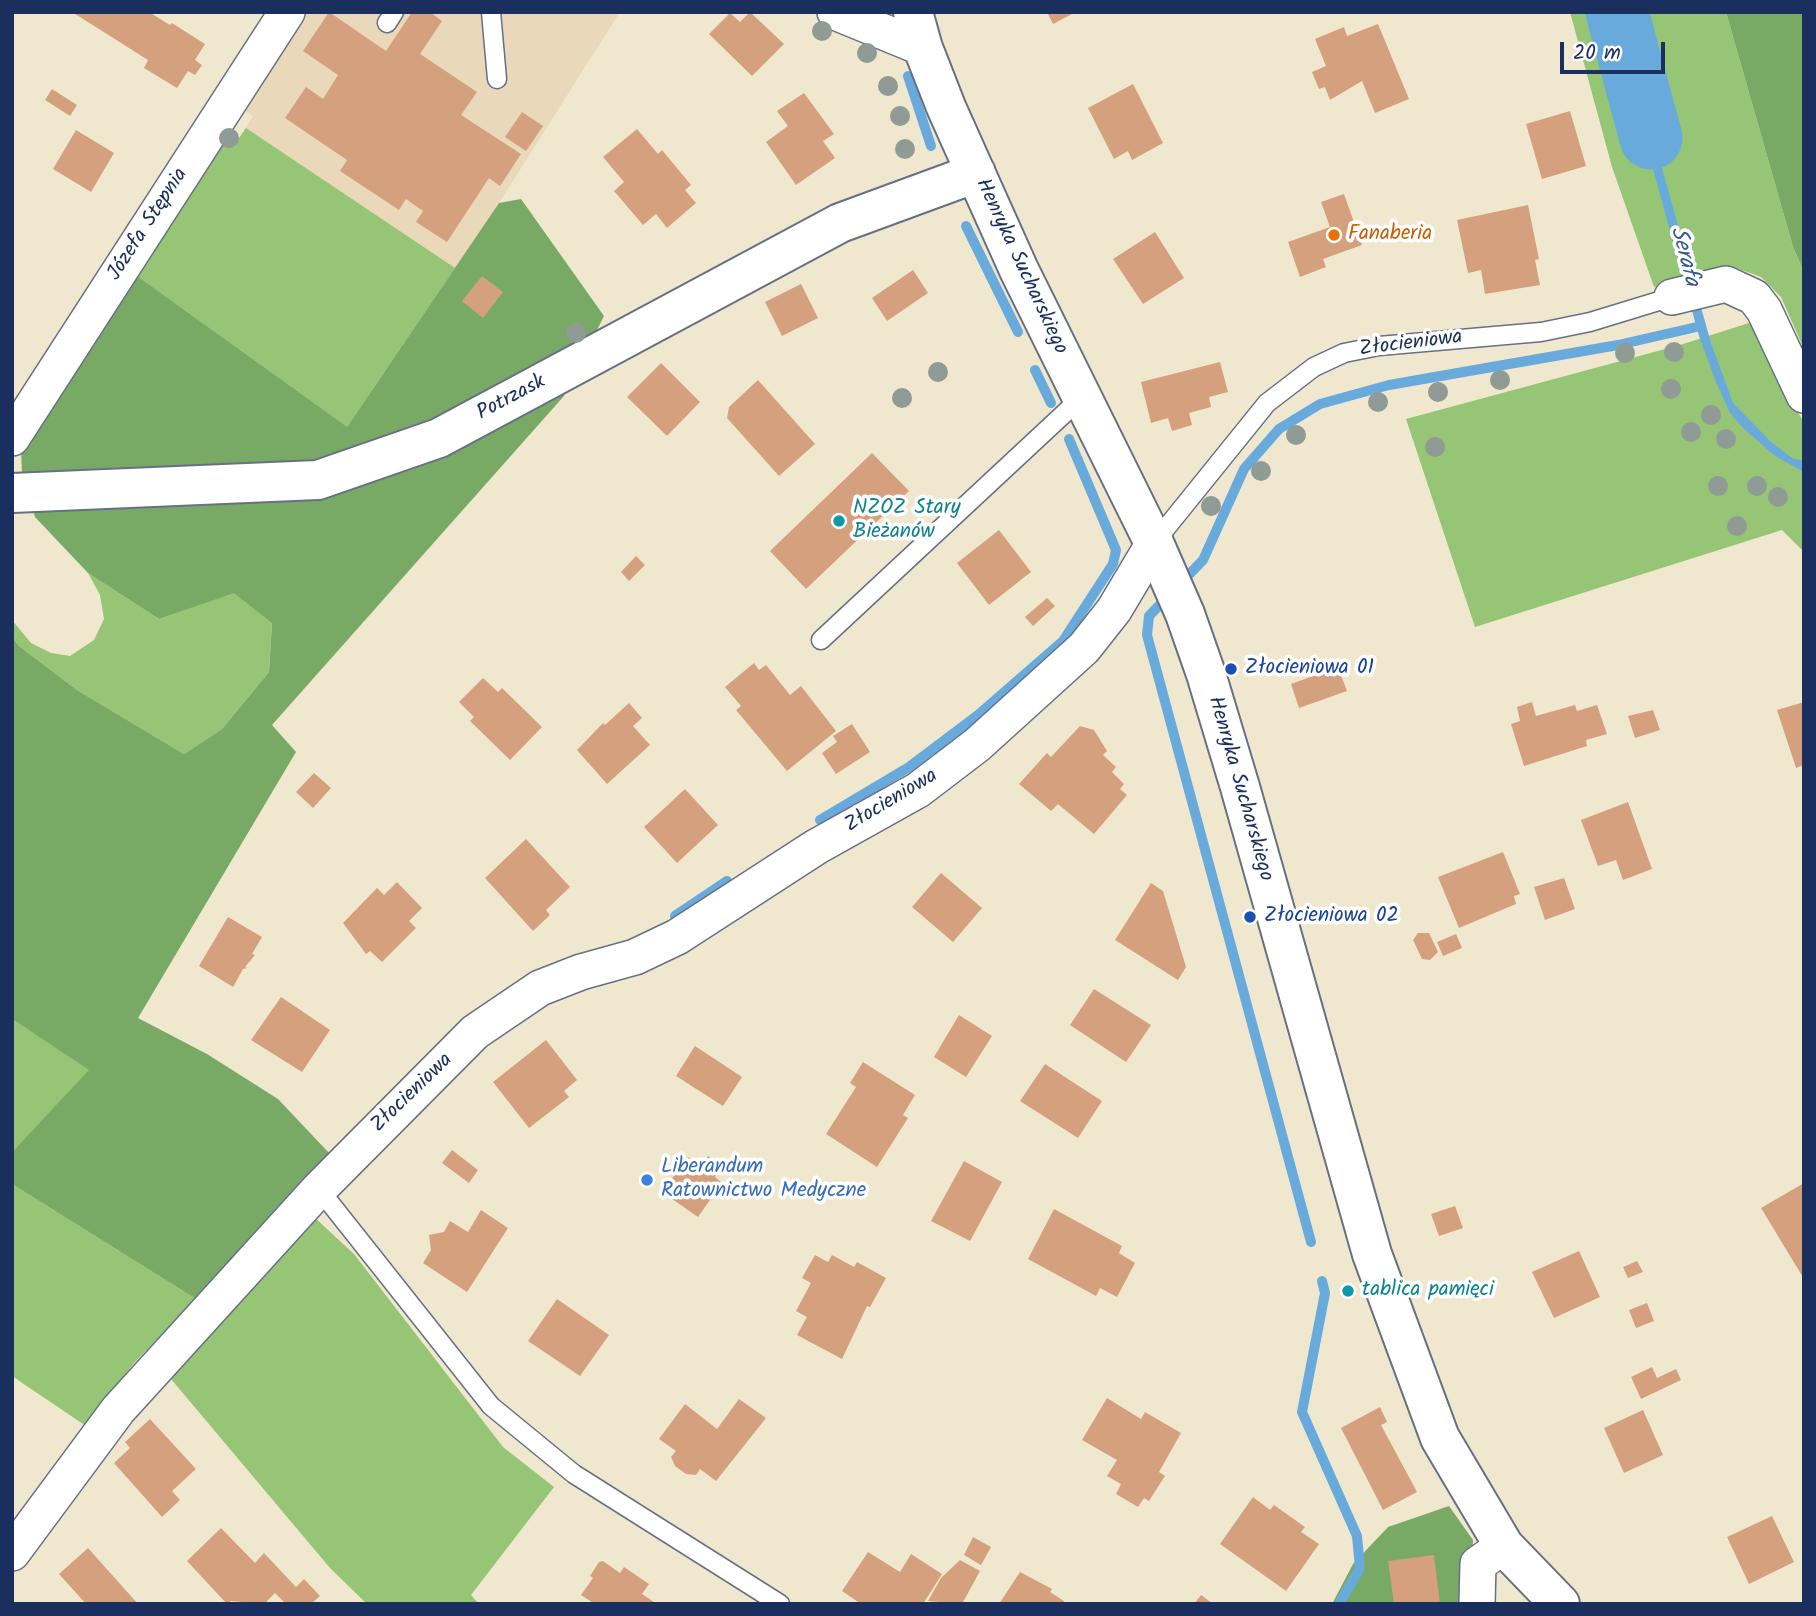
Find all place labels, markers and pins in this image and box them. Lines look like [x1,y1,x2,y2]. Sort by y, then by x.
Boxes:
place label: Fanaberia [1348,222,1432,248]
marker: Fanaberia [1326,227,1342,243]
place label: NZOZ Stary Bieżanów [853,496,960,546]
marker: NZOZ Stary Bieżanów [831,513,847,529]
place label: Złocieniowa 01 [1245,656,1374,682]
marker: Złocieniowa 01 [1223,661,1239,677]
place label: Złocieniowa 02 [1264,904,1399,930]
marker: Złocieniowa 02 [1242,909,1258,925]
place label: Liberandum Ratownictwo Medyczne [661,1155,866,1205]
marker: Liberandum Ratownictwo Medyczne [639,1172,655,1188]
place label: tablica pamięci [1362,1278,1494,1304]
marker: tablica pamięci [1340,1283,1356,1299]

